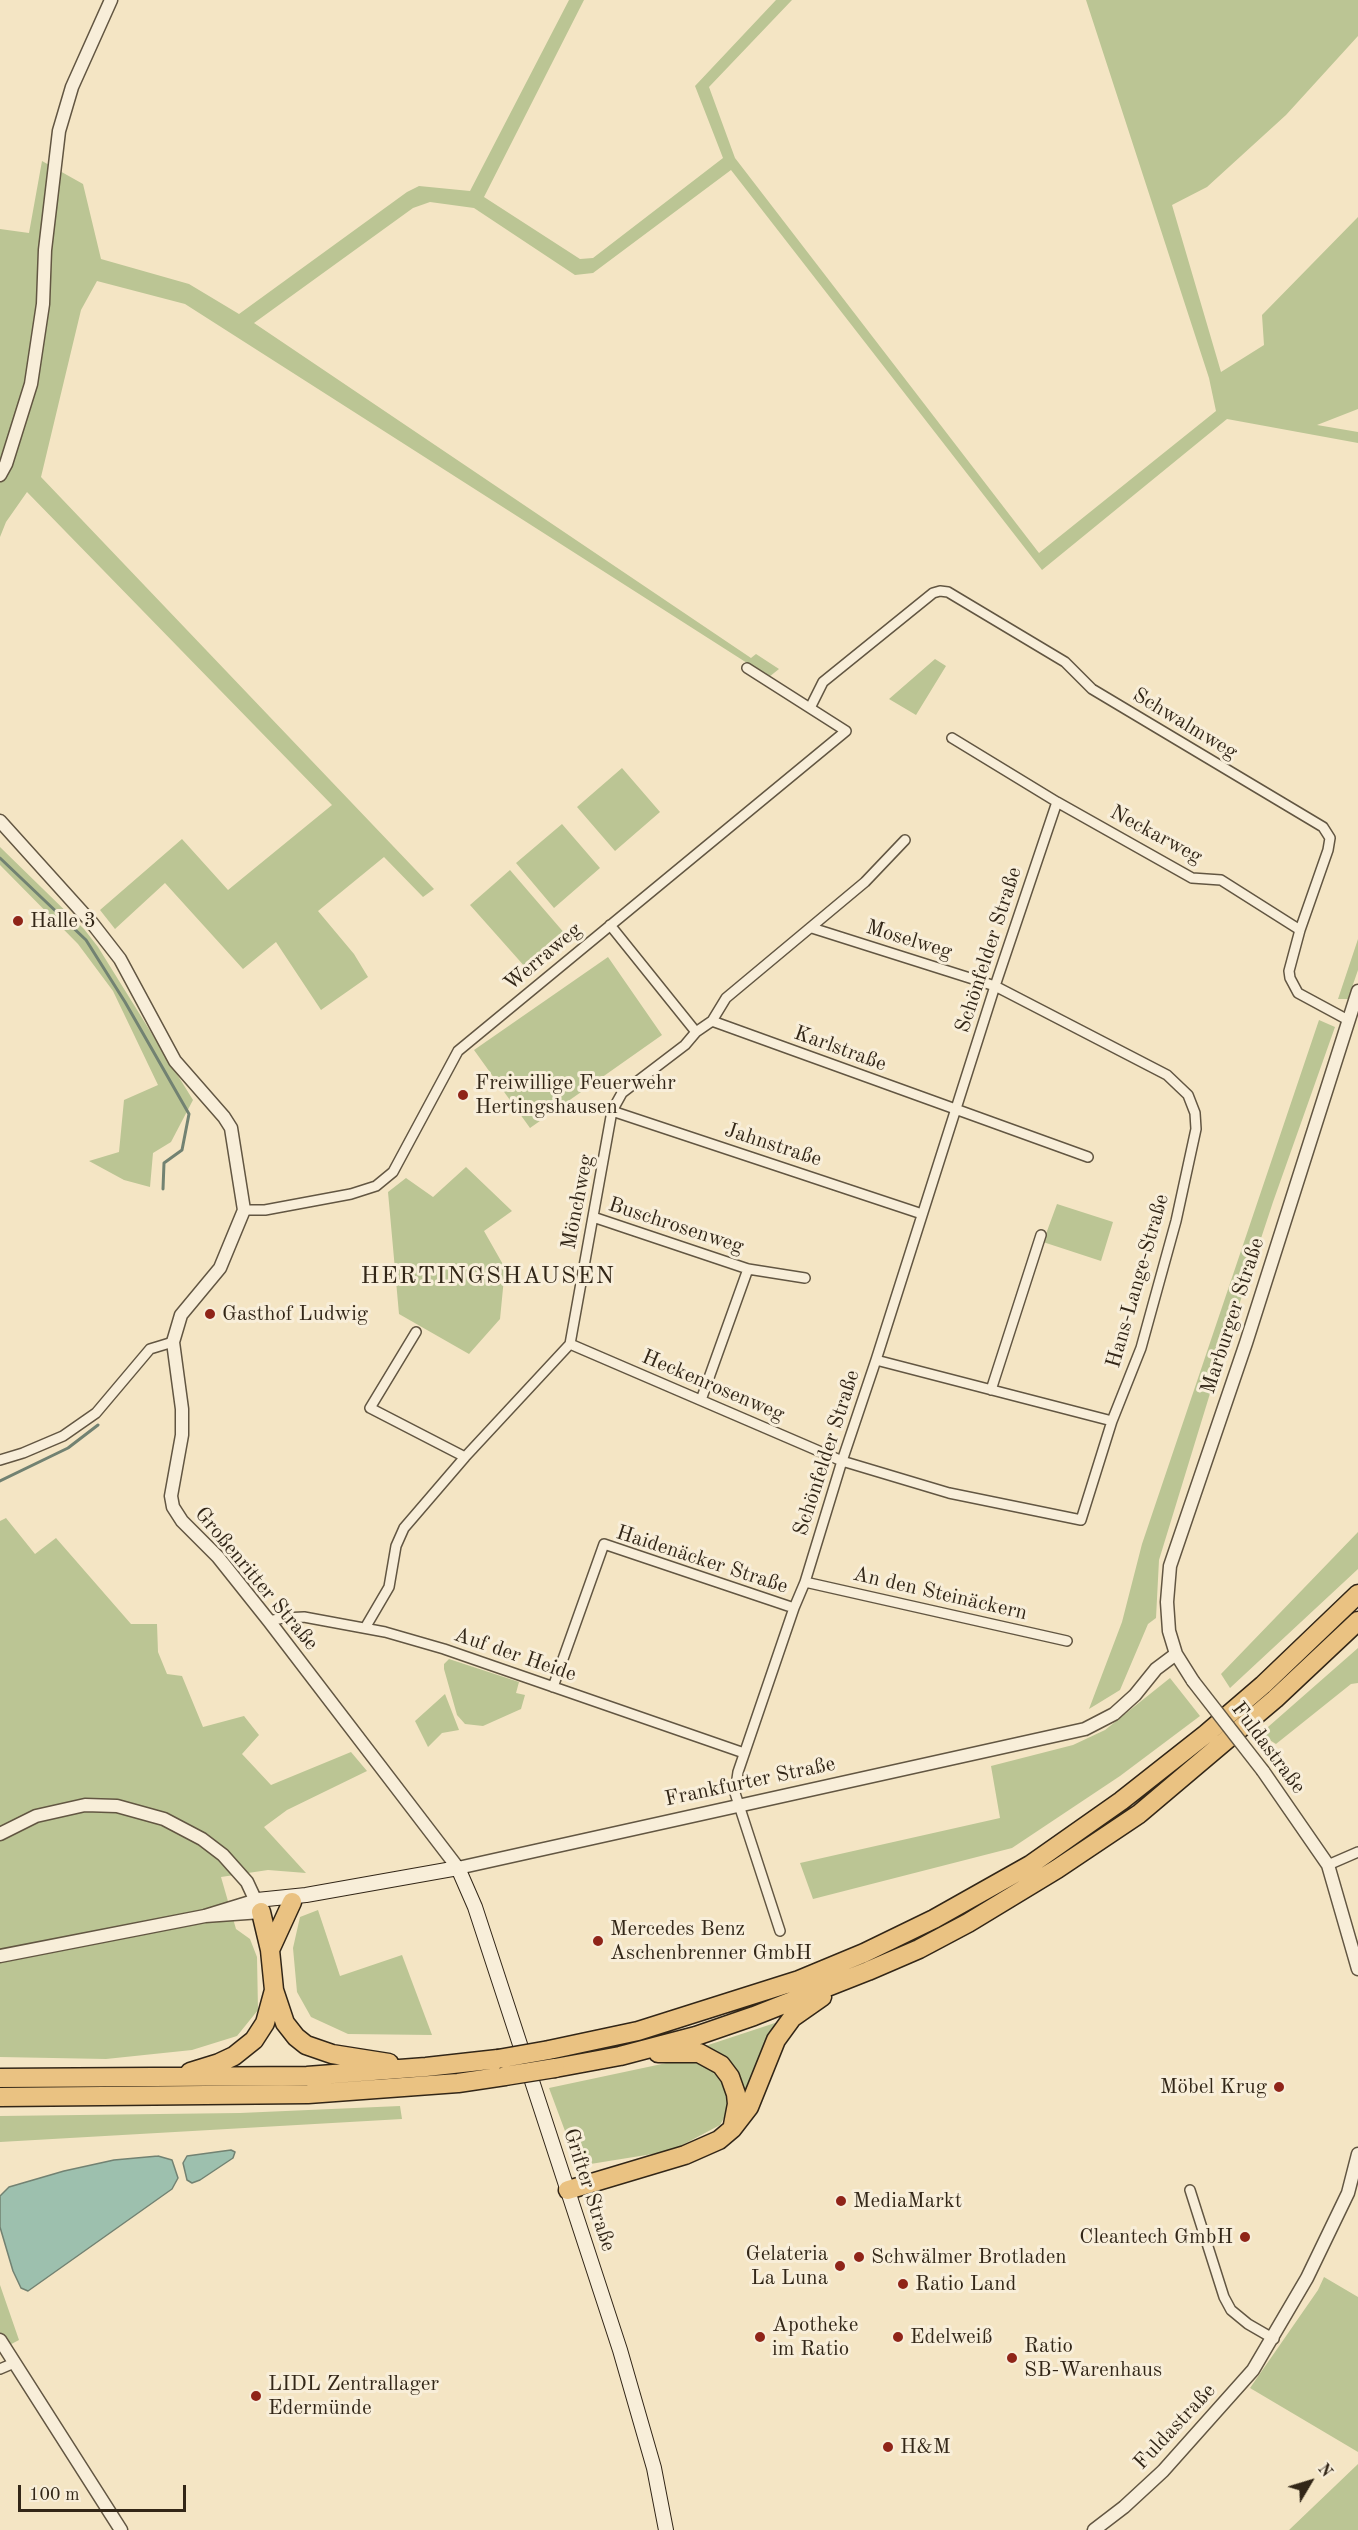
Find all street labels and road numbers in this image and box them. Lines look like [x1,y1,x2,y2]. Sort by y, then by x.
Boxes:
street label: Schwalmweg [1128,683,1242,765]
street label: Neckarweg [1105,800,1207,870]
street label: Schönfelder Straße [950,864,1028,1036]
street label: Moselweg [863,915,955,965]
street label: Werraweg [499,917,587,997]
street label: Karlstraße [790,1021,890,1077]
street label: Jahnstraße [721,1117,825,1173]
street label: Mönchweg [556,1152,600,1252]
street label: Hans-Lange-Straße [1101,1191,1175,1371]
street label: Buschrosenweg [605,1192,747,1260]
street label: Marburger Straße [1196,1235,1270,1397]
street label: Heckenrosenweg [638,1345,788,1427]
street label: Schönfelder Straße [788,1367,866,1539]
street label: Großenritter Straße [189,1502,323,1656]
street label: Haidenäcker Straße [613,1520,791,1600]
street label: An den Steinäckern [850,1562,1030,1626]
street label: Auf der Heide [451,1622,579,1688]
street label: Fuldastraße [1225,1697,1311,1799]
street label: Frankfurter Straße [662,1752,838,1812]
street label: Grifter Straße [557,2125,621,2255]
street label: Fuldastraße [1129,2379,1221,2475]

